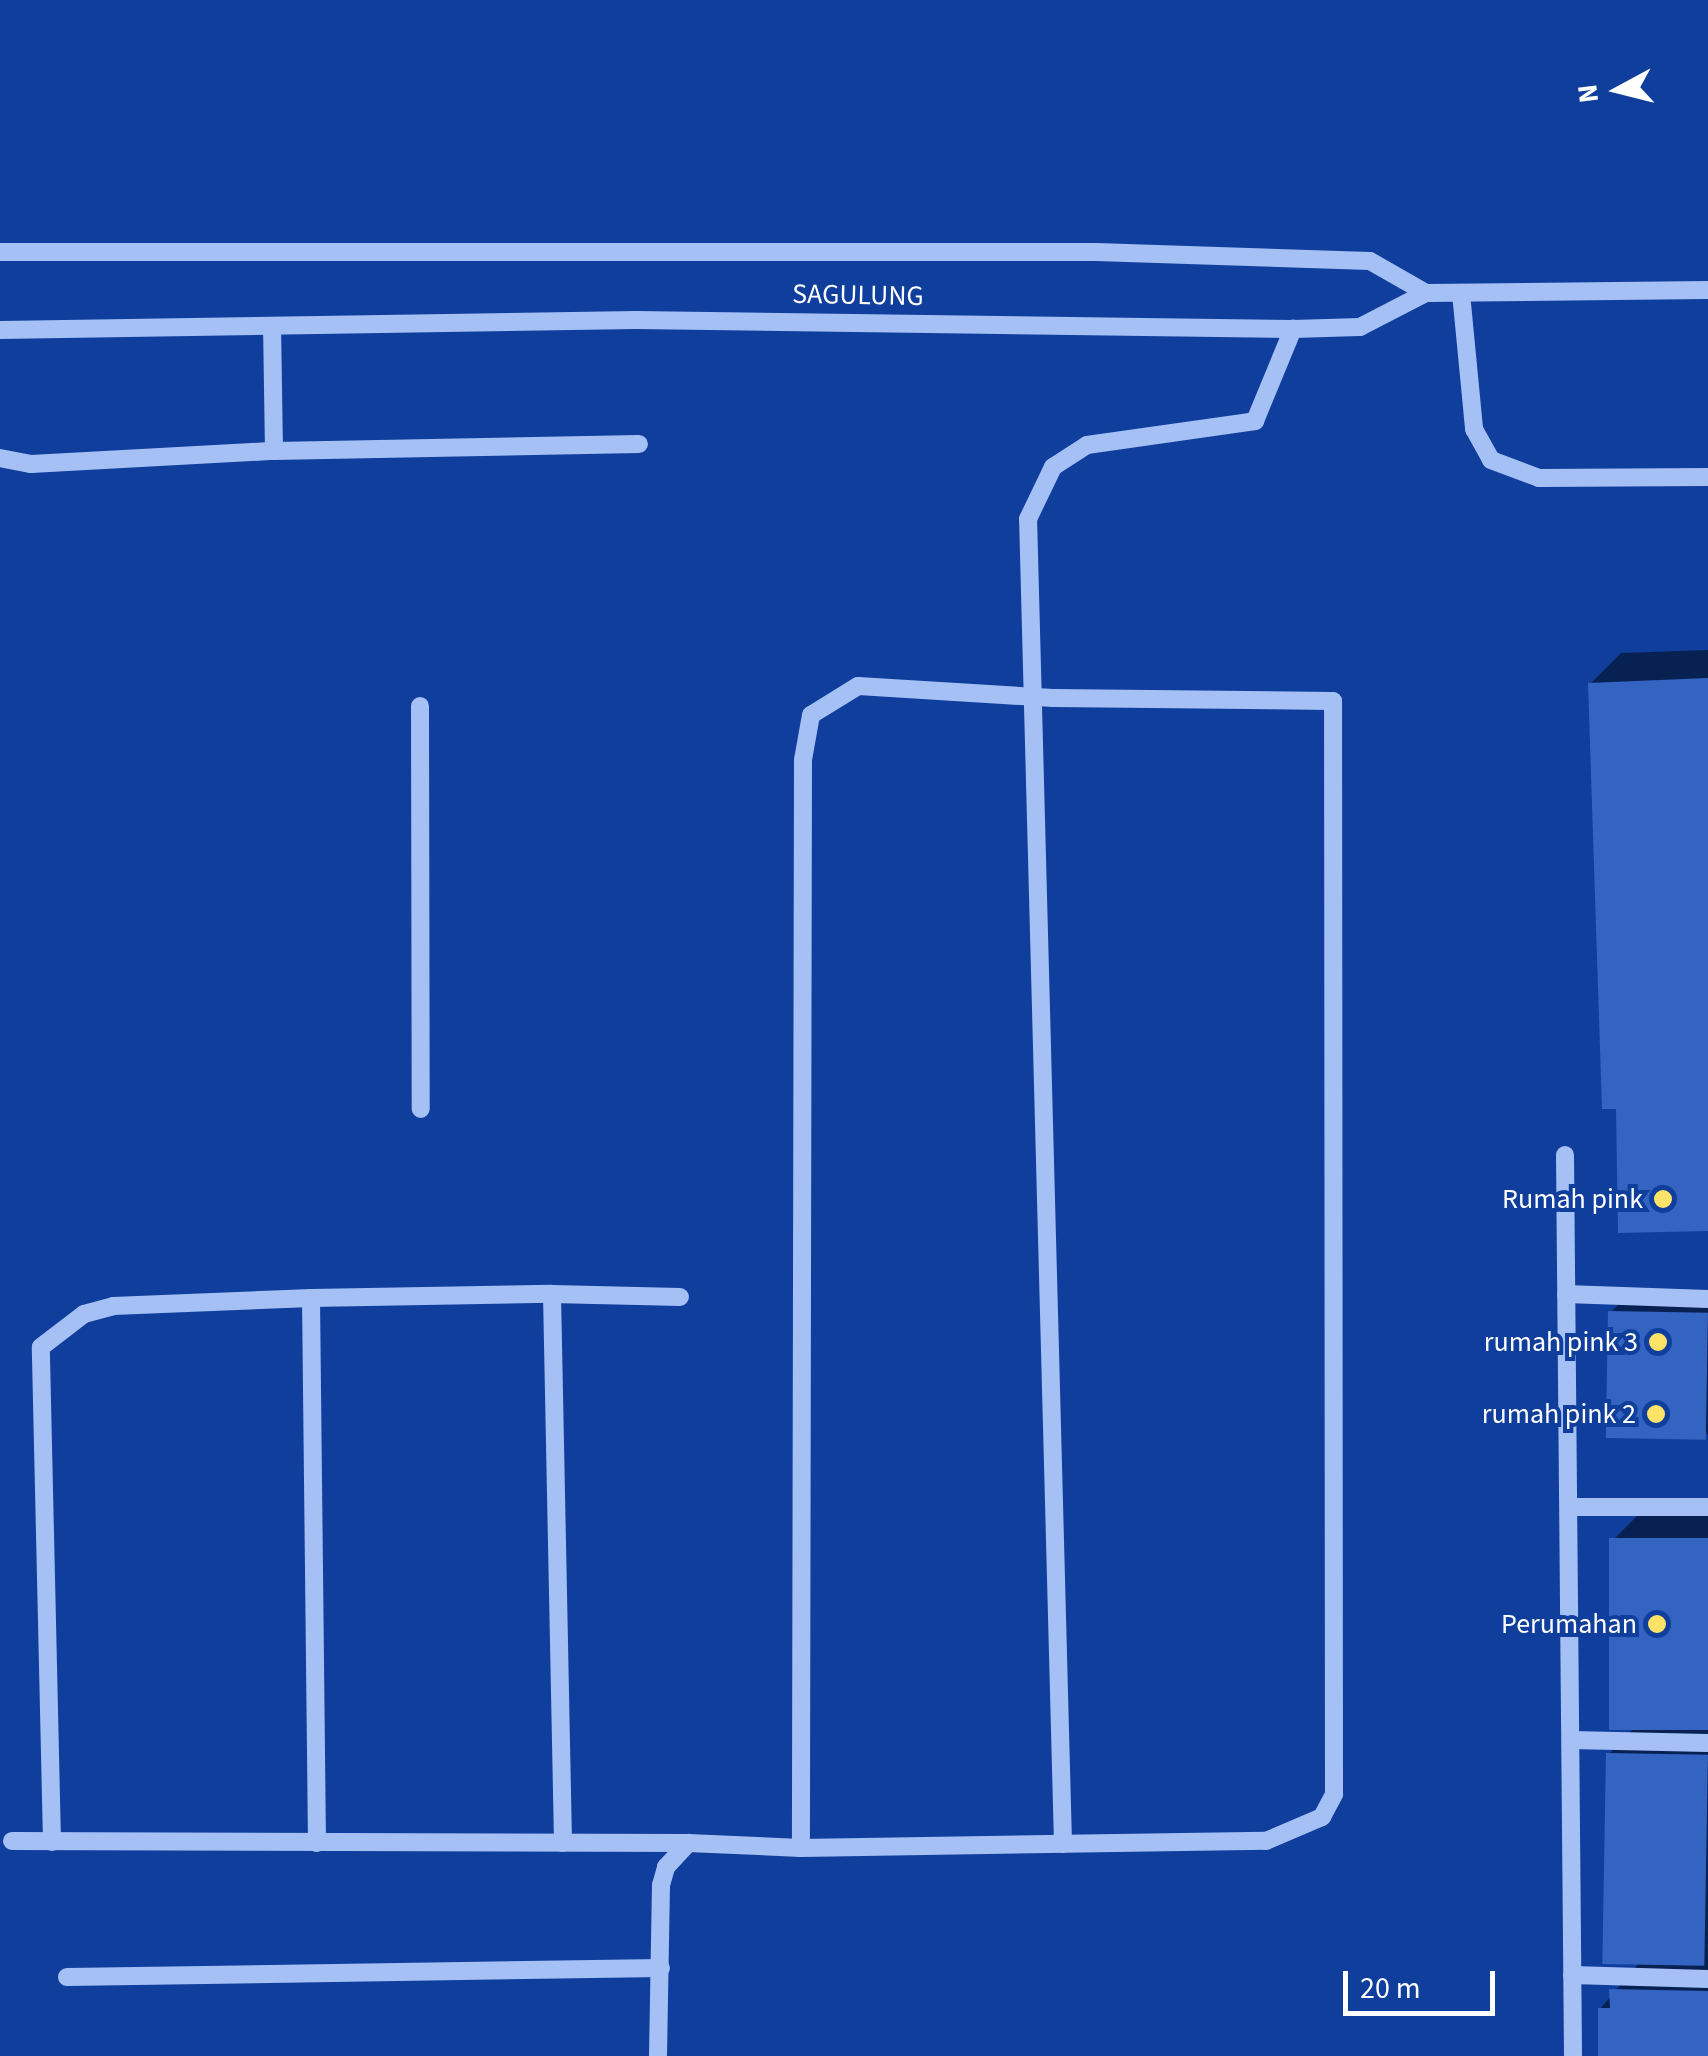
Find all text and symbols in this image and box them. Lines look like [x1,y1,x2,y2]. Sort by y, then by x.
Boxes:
north arrow [1568,40,1668,140]
text: N [1567,82,1609,105]
street label: SAGULUNG [792,277,924,313]
place label: Rumah pink [1502,1182,1643,1216]
marker: Rumah pink [1652,1188,1674,1210]
place label: rumah pink 3 [1484,1325,1638,1359]
marker: rumah pink 3 [1647,1331,1669,1353]
place label: rumah pink 2 [1482,1397,1636,1431]
marker: rumah pink 2 [1645,1403,1667,1425]
place label: Perumahan [1501,1607,1637,1641]
marker: Perumahan [1646,1613,1668,1635]
scale bar [1348,1951,1500,2013]
text: 20 m [1360,1967,1421,2010]

